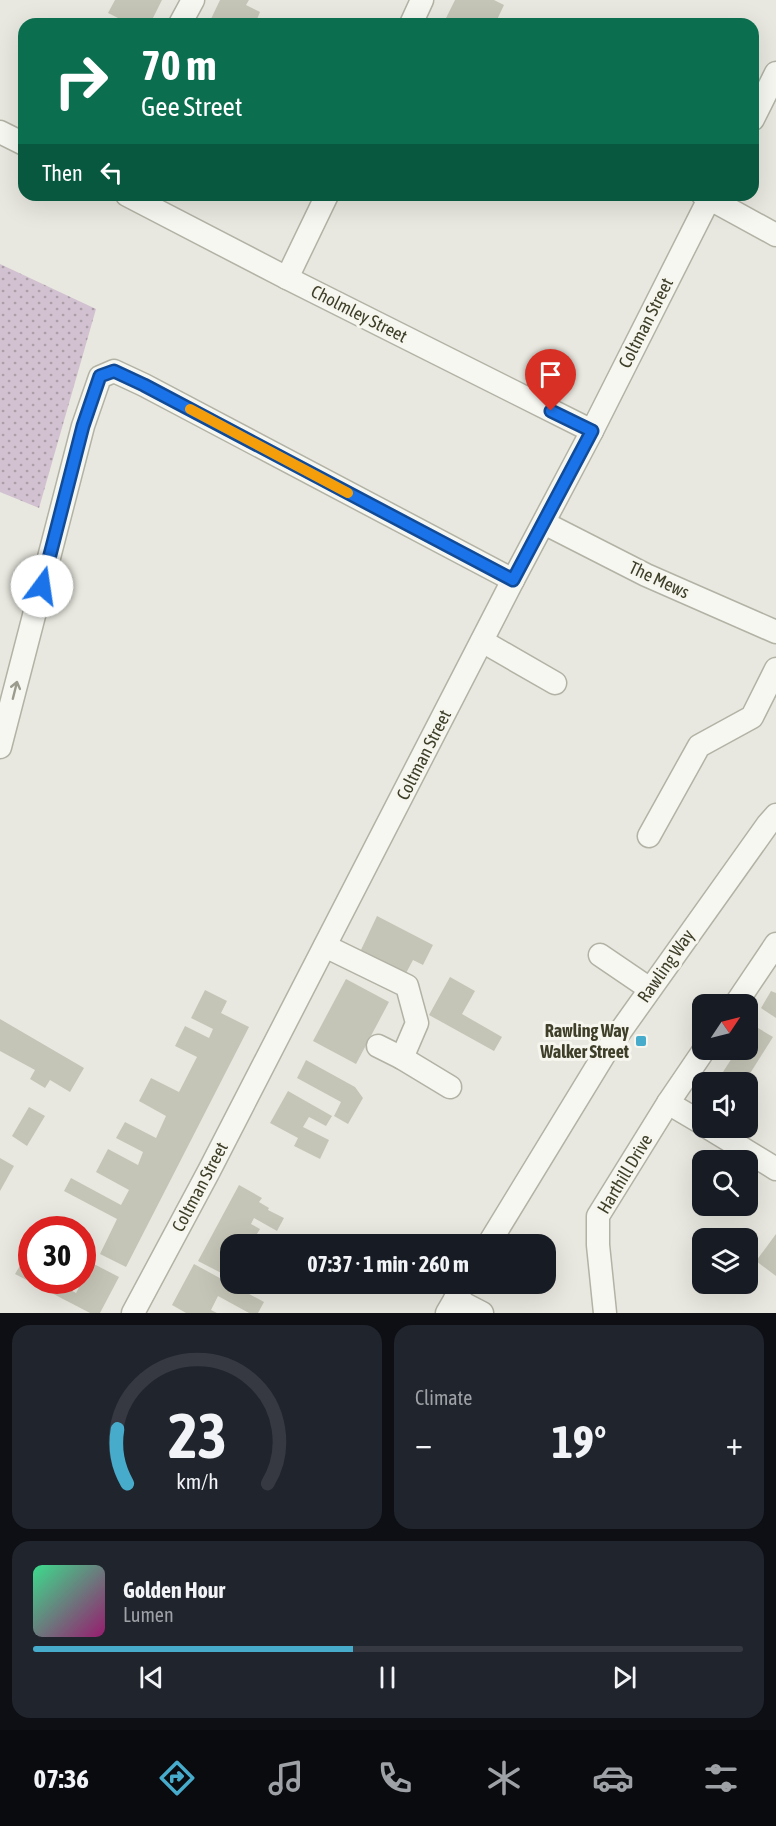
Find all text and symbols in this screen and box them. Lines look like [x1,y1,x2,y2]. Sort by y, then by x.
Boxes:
text: 70 m [141,41,216,89]
icon: right [42,42,120,120]
text: Gee Street [141,91,243,122]
icon: left [95,156,128,189]
text: Then [42,160,83,186]
street label: Coltman Street [614,274,677,371]
street label: Cholmley Street [308,280,411,347]
pin [525,349,576,411]
icon: arrive [534,358,567,391]
position arrow [10,554,74,618]
street label: The Mews [626,556,693,603]
one-way arrow [9,681,21,700]
street label: Coltman Street [392,706,455,803]
street label: Rawling Way [633,925,698,1006]
north arrow [692,994,758,1060]
map controls [692,994,758,1294]
place label: Rawling Way Walker Street [539,1020,630,1062]
marker: Rawling Way Walker Street [634,1034,648,1048]
button: sound [692,1072,758,1138]
street label: Harthill Drive [593,1130,656,1217]
street label: Coltman Street [167,1138,232,1235]
button: search [692,1150,758,1216]
speed limit sign: 30 [18,1216,96,1294]
button: layers [692,1228,758,1294]
text: 07:37 · 1 min · 260 m [307,1251,469,1277]
text: Climate [415,1386,472,1409]
text: 23 [168,1400,226,1471]
text: 19° [552,1416,606,1468]
text: − [415,1424,432,1462]
text: + [726,1424,743,1462]
text: km/h [176,1469,218,1494]
text: Golden Hour [123,1577,225,1603]
text: Lumen [123,1603,174,1626]
icon: previous [135,1661,168,1694]
icon: pause [371,1661,404,1694]
icon: next [608,1661,641,1694]
icon: directions [156,1757,198,1799]
icon: music [265,1757,307,1799]
icon: phone [374,1757,416,1799]
icon: climate [483,1757,525,1799]
icon: car [592,1757,634,1799]
icon: filters [700,1757,742,1799]
text: 07:36 [33,1763,89,1794]

